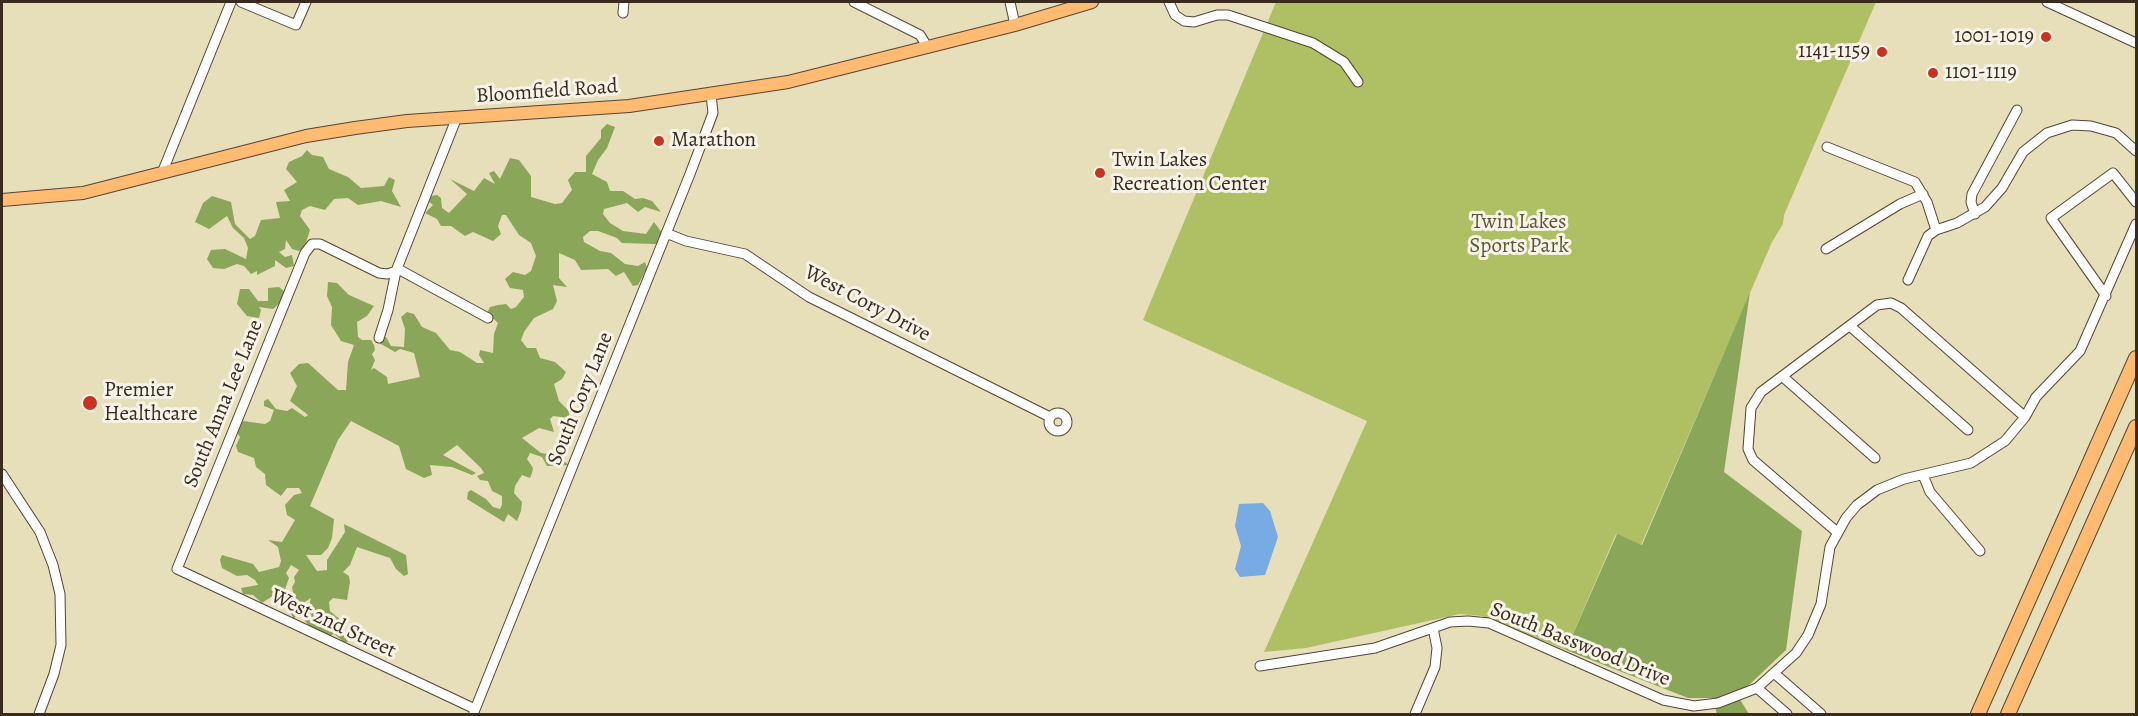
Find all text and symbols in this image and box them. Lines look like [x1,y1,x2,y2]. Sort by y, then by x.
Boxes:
place label: 1001-1019 [1954,24,2034,50]
marker: 1001-1019 [2039,30,2053,44]
place label: 1141-1159 [1798,39,1870,65]
marker: 1141-1159 [1875,45,1889,59]
place label: 1101-1119 [1945,60,2017,86]
marker: 1101-1119 [1926,66,1940,80]
street label: Bloomfield Road [475,74,619,110]
place label: Marathon [671,128,756,154]
marker: Marathon [652,134,666,148]
place label: Twin Lakes Recreation Center [1112,148,1267,198]
marker: Twin Lakes Recreation Center [1093,166,1107,180]
park label: Twin Lakes Sports Park [1469,210,1569,260]
street label: West Cory Drive [800,260,934,348]
street label: South Anna Lee Lane [179,316,269,492]
street label: South Cory Lane [543,329,619,469]
place label: Premier Healthcare [104,378,198,428]
marker: Premier Healthcare [81,394,99,412]
street label: West 2nd Street [266,584,400,664]
street label: South Basswood Drive [1486,597,1674,693]

